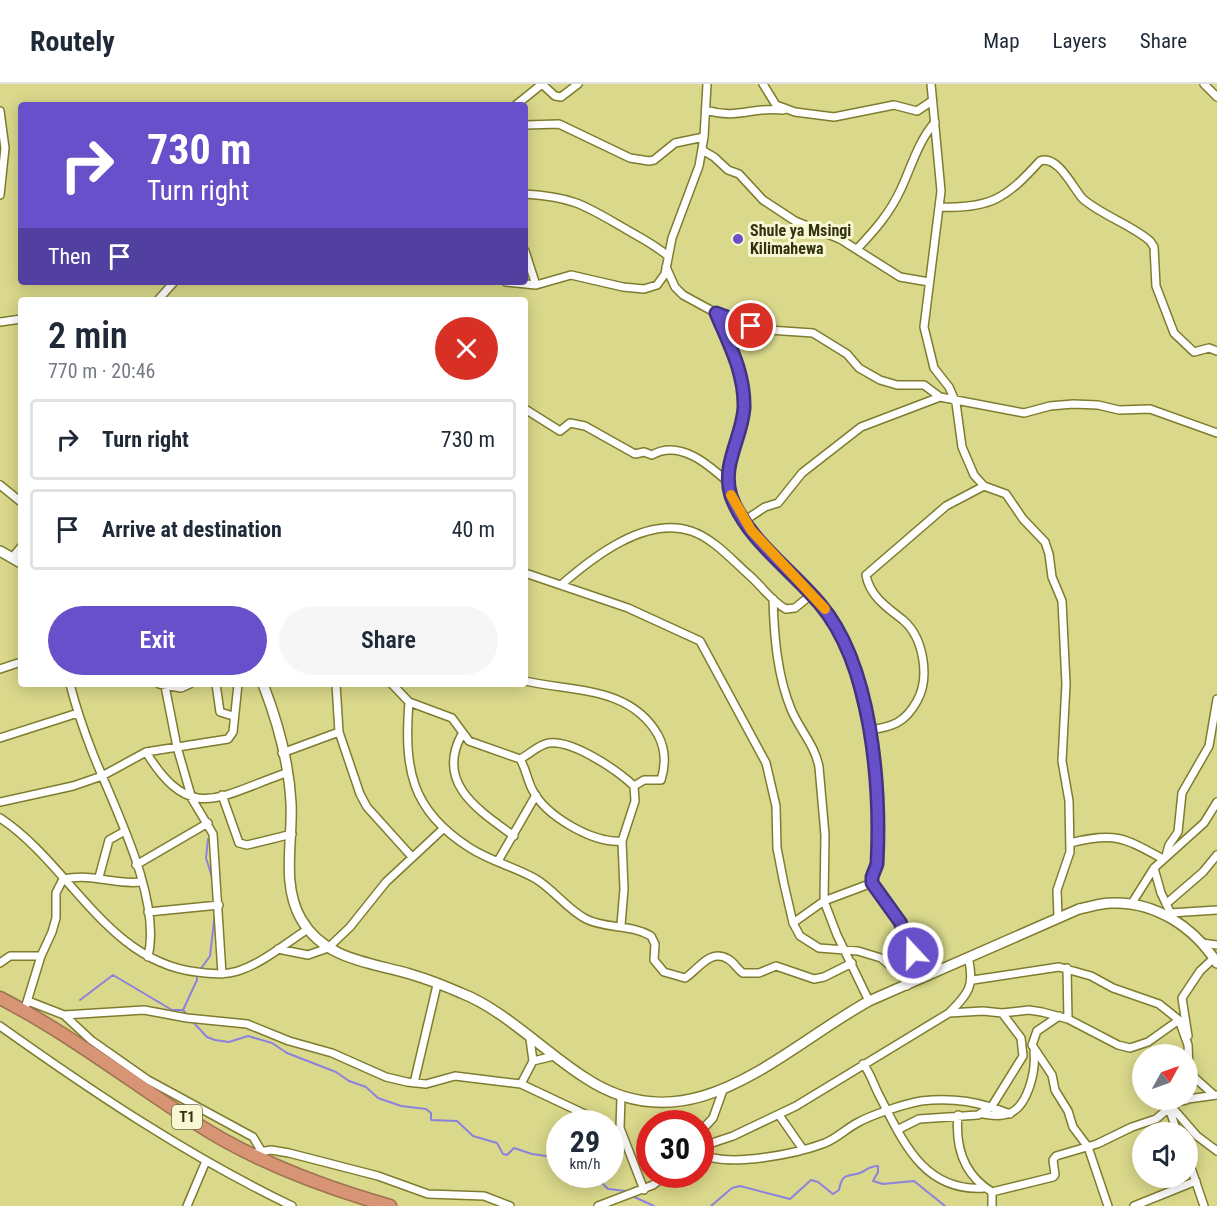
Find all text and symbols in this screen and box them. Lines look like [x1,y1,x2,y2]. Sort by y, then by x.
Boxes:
text: Routely [30,25,115,58]
text: Map [983,29,1020,53]
text: Layers [1053,29,1107,53]
text: Share [1140,29,1187,53]
text: 730 m [147,125,252,174]
icon: right [48,126,126,204]
text: Turn right [147,175,249,207]
place label: Shule ya Msingi Kilimahewa [750,221,851,258]
marker: Shule ya Msingi Kilimahewa [731,232,745,246]
icon: arrive [103,240,136,273]
text: Then [48,244,91,269]
pin [725,300,776,351]
icon: arrive [734,309,767,342]
text: 2 min [48,315,128,357]
button: close [435,317,498,380]
text: 770 m · 20:46 [48,359,155,383]
icon: right [51,423,84,456]
text: Turn right [102,427,189,452]
text: 730 m [441,427,495,452]
icon: arrive [51,513,84,546]
text: Arrive at destination [102,517,282,542]
text: 40 m [452,517,495,542]
button: Exit [48,606,267,675]
button: Share [279,606,498,675]
position arrow [881,921,945,985]
north arrow [1132,1044,1198,1110]
map controls [1132,1044,1198,1188]
road number: T1 [172,1105,202,1129]
speed limit sign: 30 [636,1110,714,1188]
button: sound [1132,1122,1198,1188]
text: 29 [570,1124,600,1159]
text: km/h [570,1155,600,1173]

